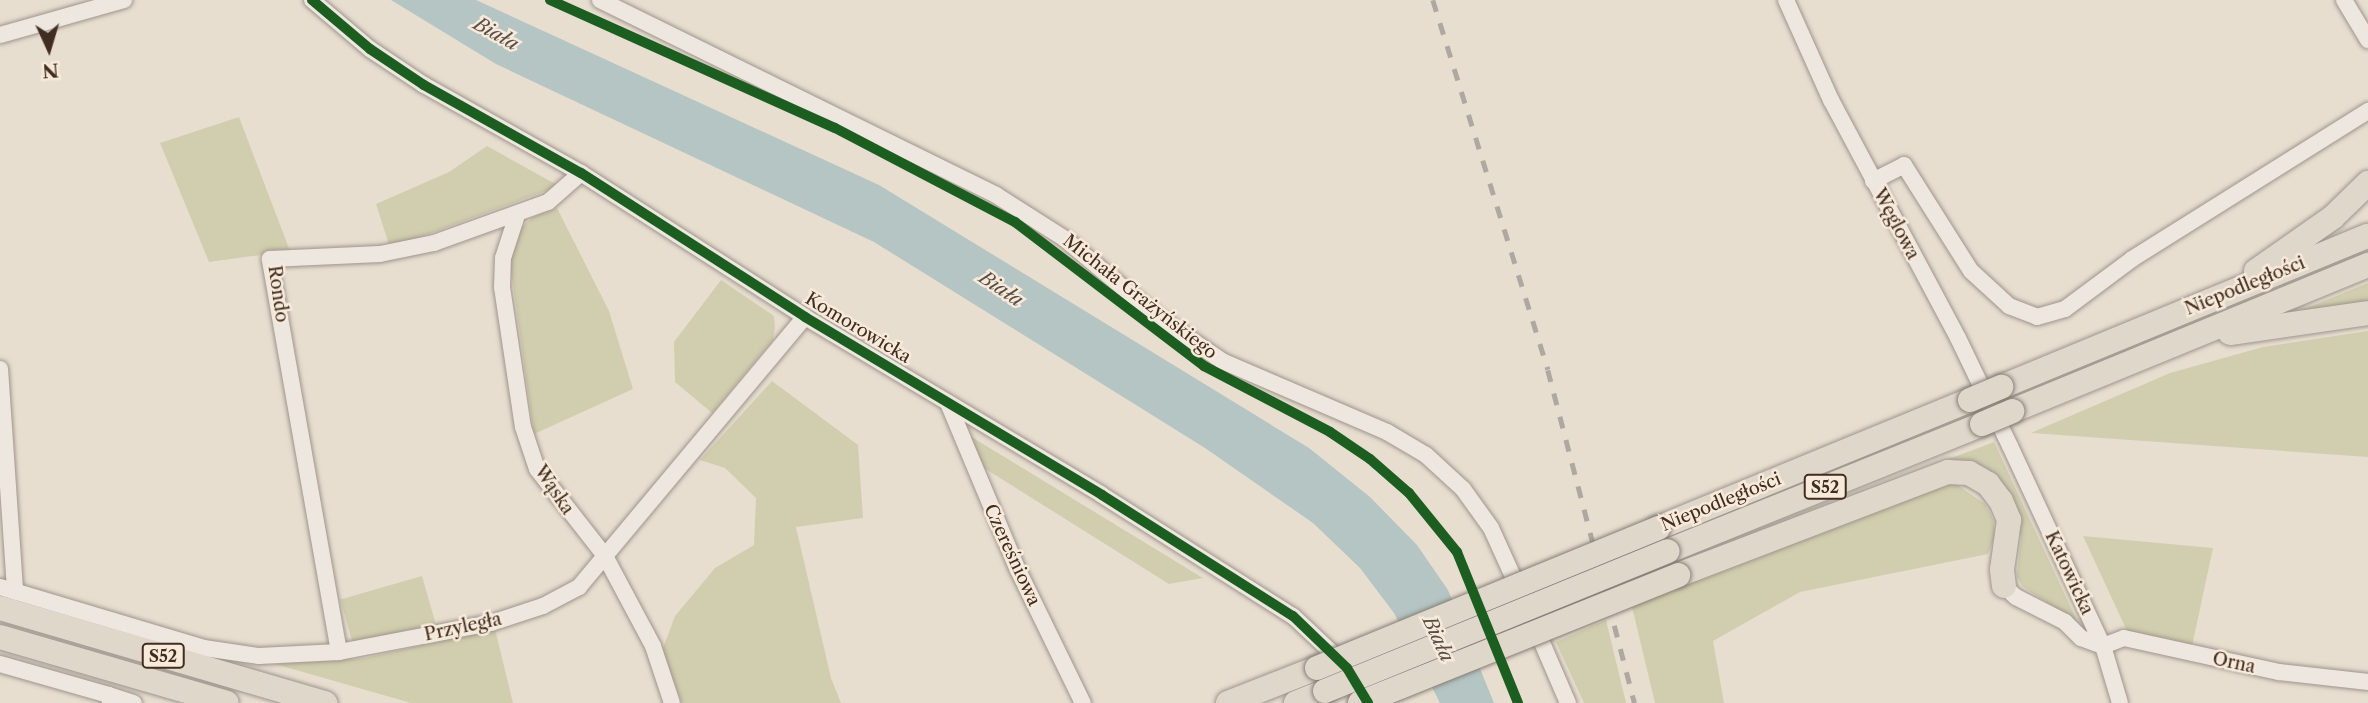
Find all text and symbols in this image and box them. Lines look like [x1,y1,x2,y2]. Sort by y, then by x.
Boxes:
water label: Biała [470,12,522,56]
north arrow [14,14,84,84]
text: N [41,58,60,82]
street label: Węglowa [1868,185,1924,263]
street label: Michała Grażyńskiego [1059,230,1221,364]
street label: Niepodległości [2182,252,2308,320]
street label: Rondo [263,264,293,324]
water label: Biała [975,266,1027,312]
street label: Komorowicka [801,288,915,368]
street label: Wąska [530,461,578,519]
street label: Niepodległości [1658,468,1784,536]
road number: S52 [1802,474,1848,500]
street label: Czereśniowa [979,501,1045,609]
street label: Katowicka [2040,528,2098,618]
street label: Przyległa [422,608,504,646]
water label: Biała [1418,613,1458,665]
road number: S52 [140,643,186,668]
street label: Orna [2211,648,2257,678]

